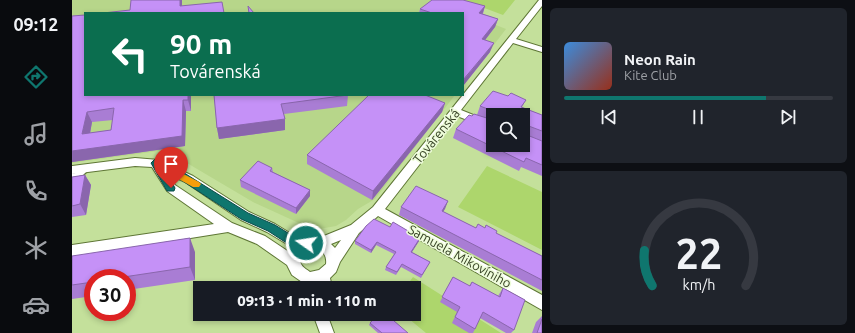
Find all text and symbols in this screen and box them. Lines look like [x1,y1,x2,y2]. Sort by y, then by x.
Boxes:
text: 09:12 [13,14,59,34]
icon: left [104,28,156,80]
text: 90 m [170,28,232,59]
text: Neon Rain [624,51,696,68]
text: Továrenská [170,61,261,81]
icon: directions [22,63,50,91]
text: Kite Club [624,68,677,82]
street label: Továrenská [410,106,462,166]
icon: previous [598,106,620,128]
icon: pause [687,106,709,128]
icon: next [777,106,799,128]
map controls [486,108,530,152]
button: search [486,108,530,152]
icon: music [22,120,50,148]
pin [154,147,188,188]
icon: arrive [160,153,182,175]
icon: phone [22,177,50,205]
position arrow [285,222,327,264]
street label: Samuela Mikovíniho [406,222,514,290]
text: 22 [675,230,722,277]
icon: climate [22,234,50,262]
speed limit sign: 30 [84,269,136,321]
text: km/h [682,276,715,292]
icon: car [22,291,50,319]
text: 09:13 · 1 min · 110 m [237,292,377,309]

